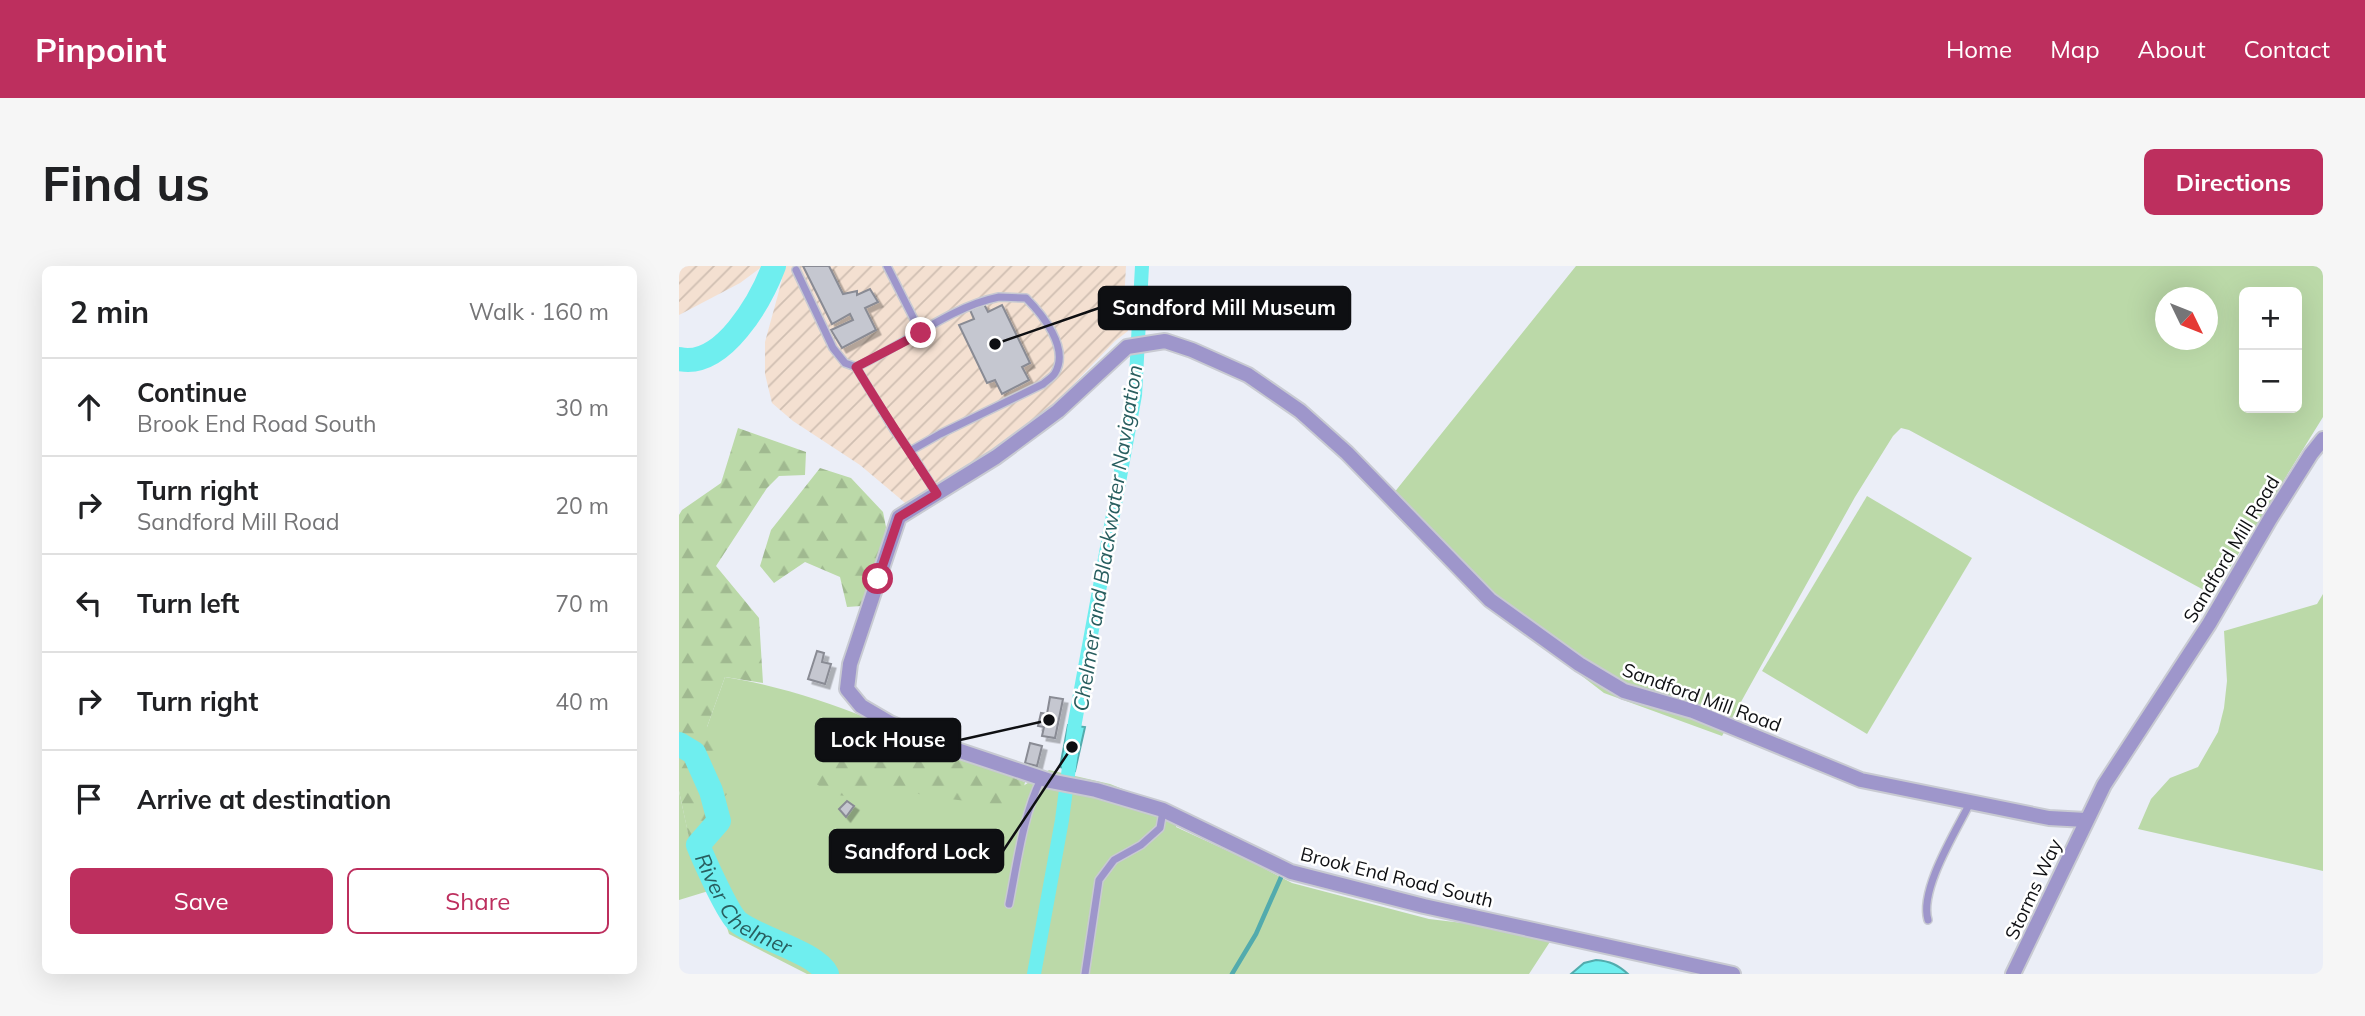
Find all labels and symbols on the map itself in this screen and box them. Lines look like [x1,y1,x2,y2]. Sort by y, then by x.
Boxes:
callout: Sandford Mill Museum [1099,287,1350,329]
north arrow [2155,287,2218,350]
text: Sandford Mill Museum [1112,294,1336,320]
route end [905,317,936,348]
water label: Chelmer and Blackwater Navigation [1067,363,1147,713]
street label: Sandford Mill Road [2178,471,2284,627]
route start [862,563,893,594]
street label: Sandford Mill Road [1619,657,1785,737]
callout: Lock House [816,719,960,761]
text: Lock House [830,726,946,752]
callout: Sandford Lock [830,830,1003,872]
street label: Storms Way [1999,835,2067,943]
text: Sandford Lock [844,838,990,864]
street label: Brook End Road South [1298,841,1496,913]
water label: River Chelmer [690,849,797,960]

